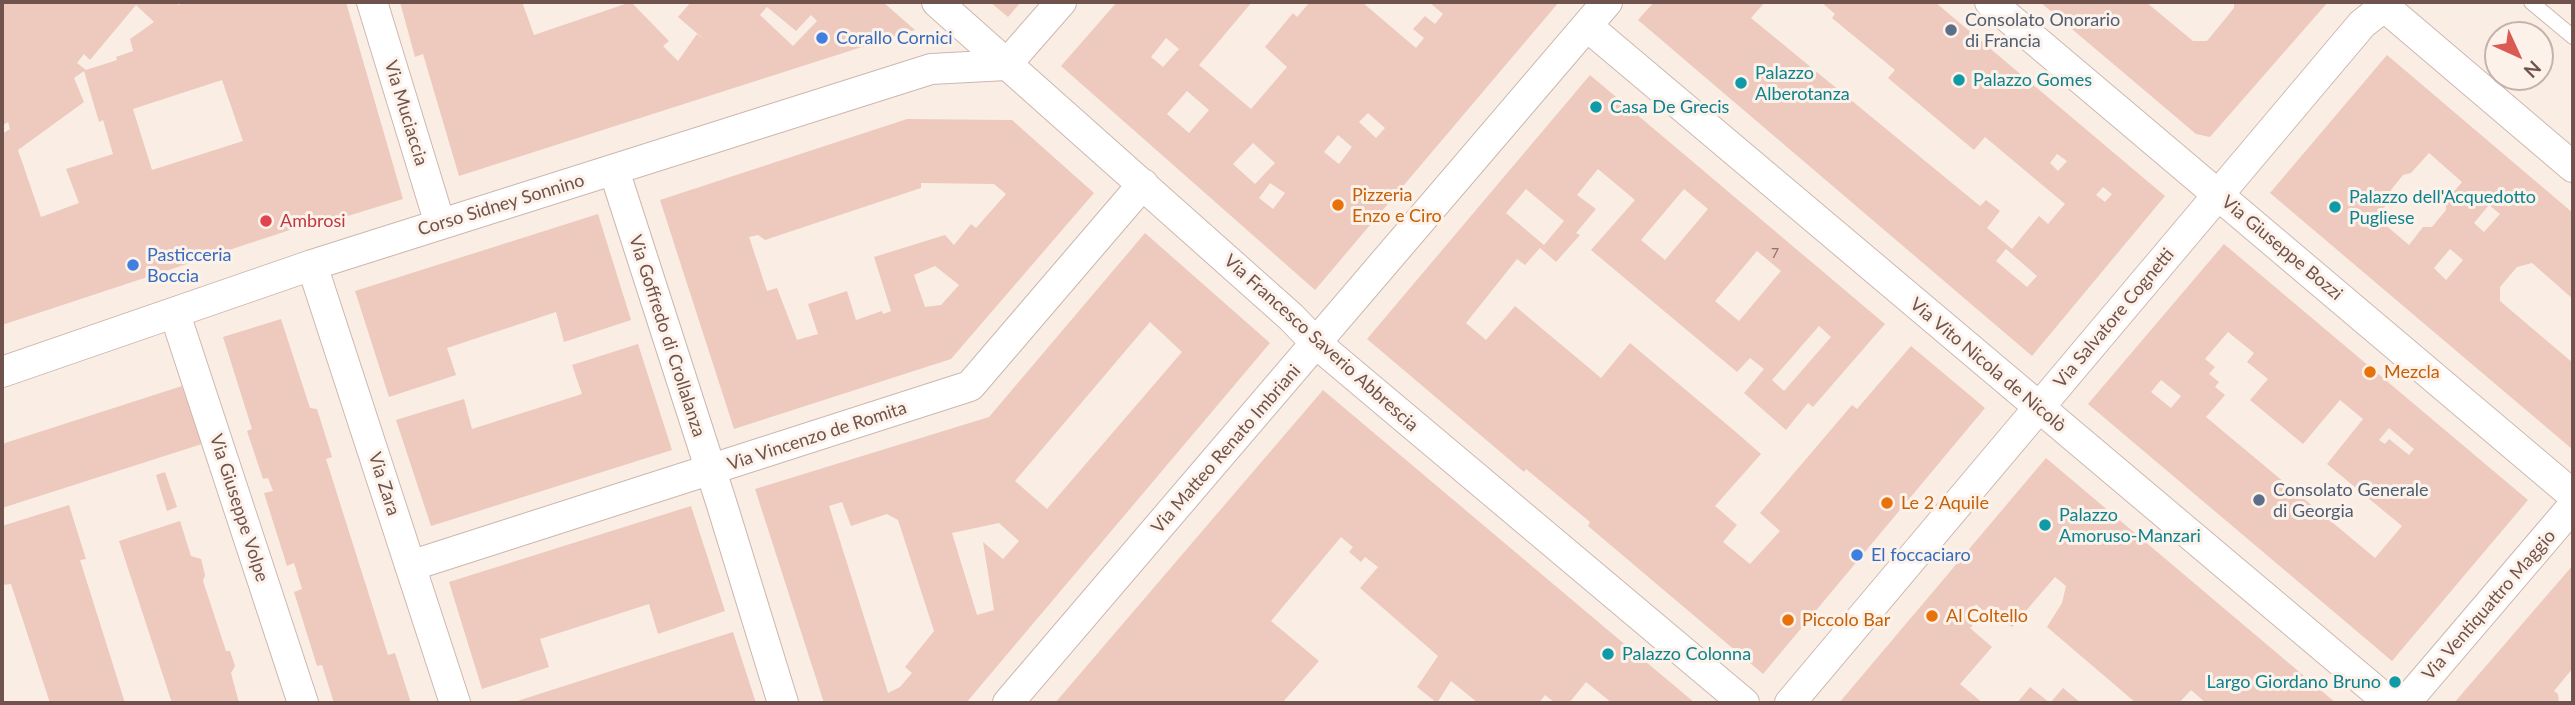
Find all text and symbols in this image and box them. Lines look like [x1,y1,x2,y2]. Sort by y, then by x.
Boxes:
place label: Consolato Onorario di Francia [1965,9,2120,52]
north arrow [2484,21,2554,91]
marker: Consolato Onorario di Francia [1943,22,1959,38]
place label: Corallo Cornici [836,27,953,49]
marker: Corallo Cornici [814,30,830,46]
text: N [2519,56,2546,83]
street label: Via Muciaccia [380,58,432,168]
place label: Palazzo Alberotanza [1755,62,1850,104]
place label: Palazzo Gomes [1973,69,2092,91]
marker: Palazzo Gomes [1951,72,1967,88]
marker: Palazzo Alberotanza [1733,75,1749,91]
place label: Casa De Grecis [1610,96,1729,118]
marker: Casa De Grecis [1588,99,1604,115]
street label: Corso Sidney Sonnino [415,169,587,241]
place label: Pizzeria Enzo e Ciro [1352,184,1442,227]
place label: Palazzo dell'Acquedotto Pugliese [2349,186,2536,228]
street label: Via Giuseppe Bozzi [2217,191,2347,305]
marker: Pizzeria Enzo e Ciro [1330,197,1346,213]
marker: Palazzo dell'Acquedotto Pugliese [2327,199,2343,215]
place label: Ambrosi [280,210,346,232]
marker: Ambrosi [258,213,274,229]
street label: Via Goffredo di Crollalanza [624,232,710,440]
place label: Pasticceria Boccia [147,244,232,286]
street label: Via Salvatore Cognetti [2049,244,2179,392]
house number: 7 [1771,245,1779,261]
street label: Via Francesco Saverio Abbrescia [1219,250,1423,436]
marker: Pasticceria Boccia [125,257,141,273]
street label: Via Vito Nicola de Nicolò [1905,293,2071,437]
street label: Via Matteo Renato Imbriani [1147,360,1305,538]
place label: Mezcla [2384,361,2440,383]
marker: Mezcla [2362,364,2378,380]
street label: Via Vincenzo de Romita [725,397,909,475]
street label: Via Giuseppe Volpe [205,431,273,585]
street label: Via Zara [364,450,404,518]
place label: Consolato Generale di Georgia [2273,479,2429,522]
place label: Le 2 Aquile [1901,492,1989,514]
marker: Consolato Generale di Georgia [2251,492,2267,508]
marker: Le 2 Aquile [1879,495,1895,511]
place label: Palazzo Amoruso-Manzari [2059,504,2201,546]
marker: Palazzo Amoruso-Manzari [2037,517,2053,533]
street label: Via Ventiquattro Maggio [2418,525,2560,685]
place label: El foccaciaro [1871,544,1971,566]
marker: El foccaciaro [1849,547,1865,563]
place label: Al Coltello [1946,605,2028,627]
marker: Al Coltello [1924,608,1940,624]
place label: Piccolo Bar [1802,609,1890,631]
marker: Piccolo Bar [1780,612,1796,628]
place label: Palazzo Colonna [1622,643,1751,665]
marker: Palazzo Colonna [1600,646,1616,662]
place label: Largo Giordano Bruno [2206,671,2381,693]
marker: Largo Giordano Bruno [2387,674,2403,690]

